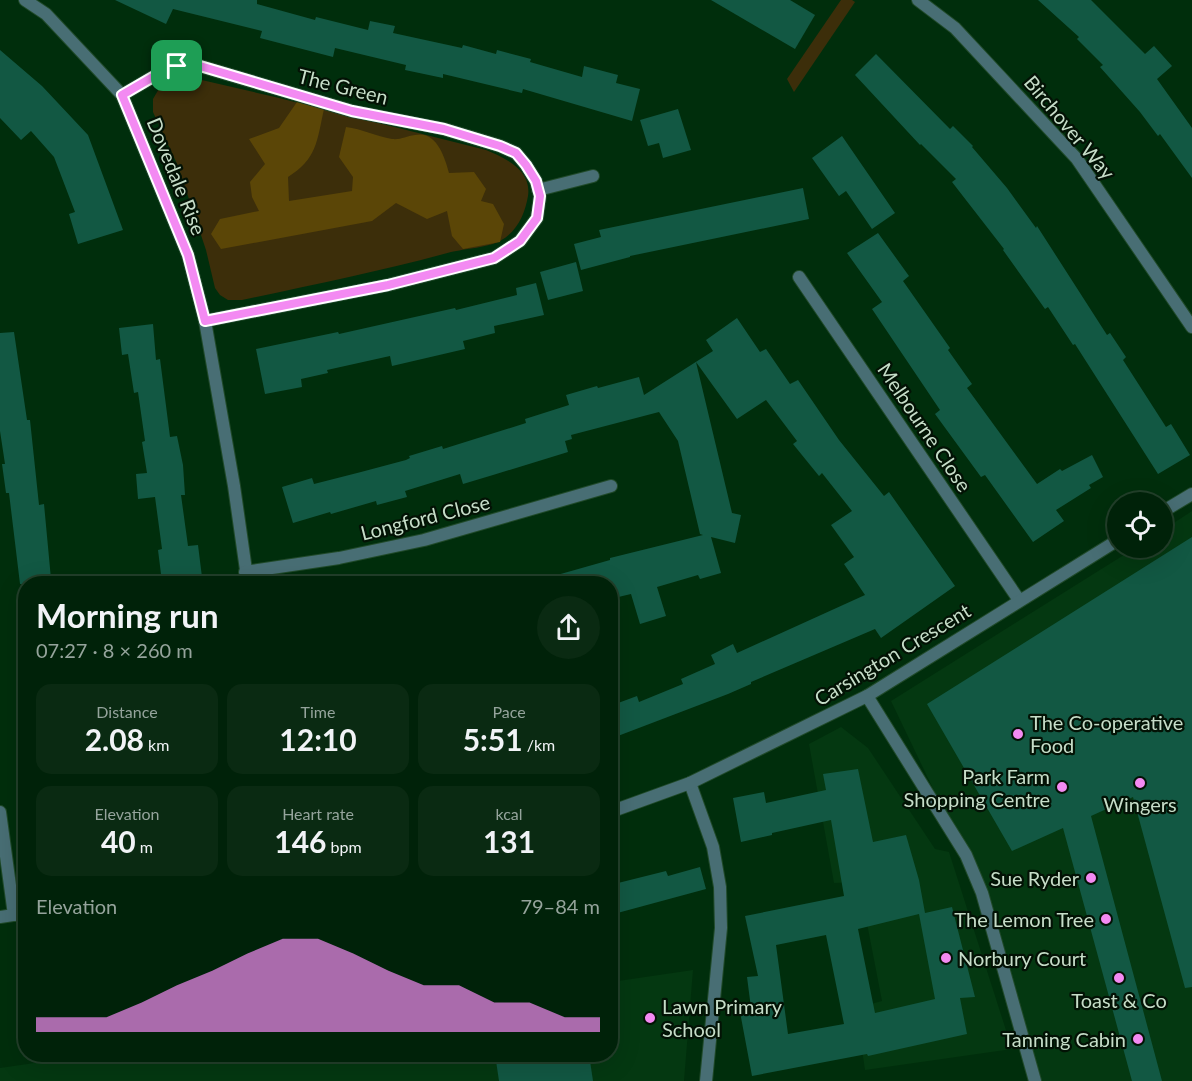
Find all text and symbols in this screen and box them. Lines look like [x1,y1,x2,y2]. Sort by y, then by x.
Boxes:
pin [151,40,202,91]
icon: arrive [160,49,193,82]
street label: The Green [295,63,391,109]
street label: Birchover Way [1020,70,1121,184]
street label: Dovedale Rise [143,114,211,238]
street label: Melbourne Close [873,358,977,496]
street label: Longford Close [358,489,492,545]
map controls [1107,492,1173,558]
button: locate [1107,492,1173,558]
text: Morning run [36,595,219,635]
button: share [537,596,600,659]
street label: Carsington Crescent [810,598,974,710]
text: 07:27 · 8 × 260 m [36,638,193,662]
text: Distance [96,702,158,721]
text: Time [301,702,335,721]
text: Pace [492,702,526,721]
place label: The Co-operative Food [1030,710,1183,757]
text: 2.08 [85,721,144,757]
text: 12:10 [279,721,357,757]
text: 5:51 [463,721,523,757]
marker: The Co-operative Food [1011,727,1025,741]
text: km [144,735,169,754]
text: /km [523,735,555,754]
place label: Park Farm Shopping Centre [904,764,1050,811]
marker: Wingers [1133,776,1147,790]
marker: Park Farm Shopping Centre [1055,780,1069,794]
place label: Wingers [1103,792,1177,816]
text: Elevation [95,804,160,823]
text: Heart rate [282,804,354,823]
text: kcal [495,804,523,823]
text: 40 [101,823,136,859]
text: 146 [274,823,327,859]
text: 131 [483,823,535,859]
text: m [136,837,153,856]
text: bpm [327,837,362,856]
place label: Sue Ryder [990,866,1080,890]
marker: Sue Ryder [1084,871,1098,885]
text: Elevation [36,894,117,918]
text: 79–84 m [520,894,600,918]
place label: The Lemon Tree [954,907,1094,931]
marker: The Lemon Tree [1099,912,1113,926]
place label: Norbury Court [958,946,1086,970]
marker: Norbury Court [939,951,953,965]
marker: Toast & Co [1112,971,1126,985]
place label: Toast & Co [1071,988,1167,1012]
place label: Lawn Primary School [662,994,783,1041]
marker: Lawn Primary School [643,1011,657,1025]
place label: Tanning Cabin [1002,1027,1126,1051]
marker: Tanning Cabin [1131,1032,1145,1046]

